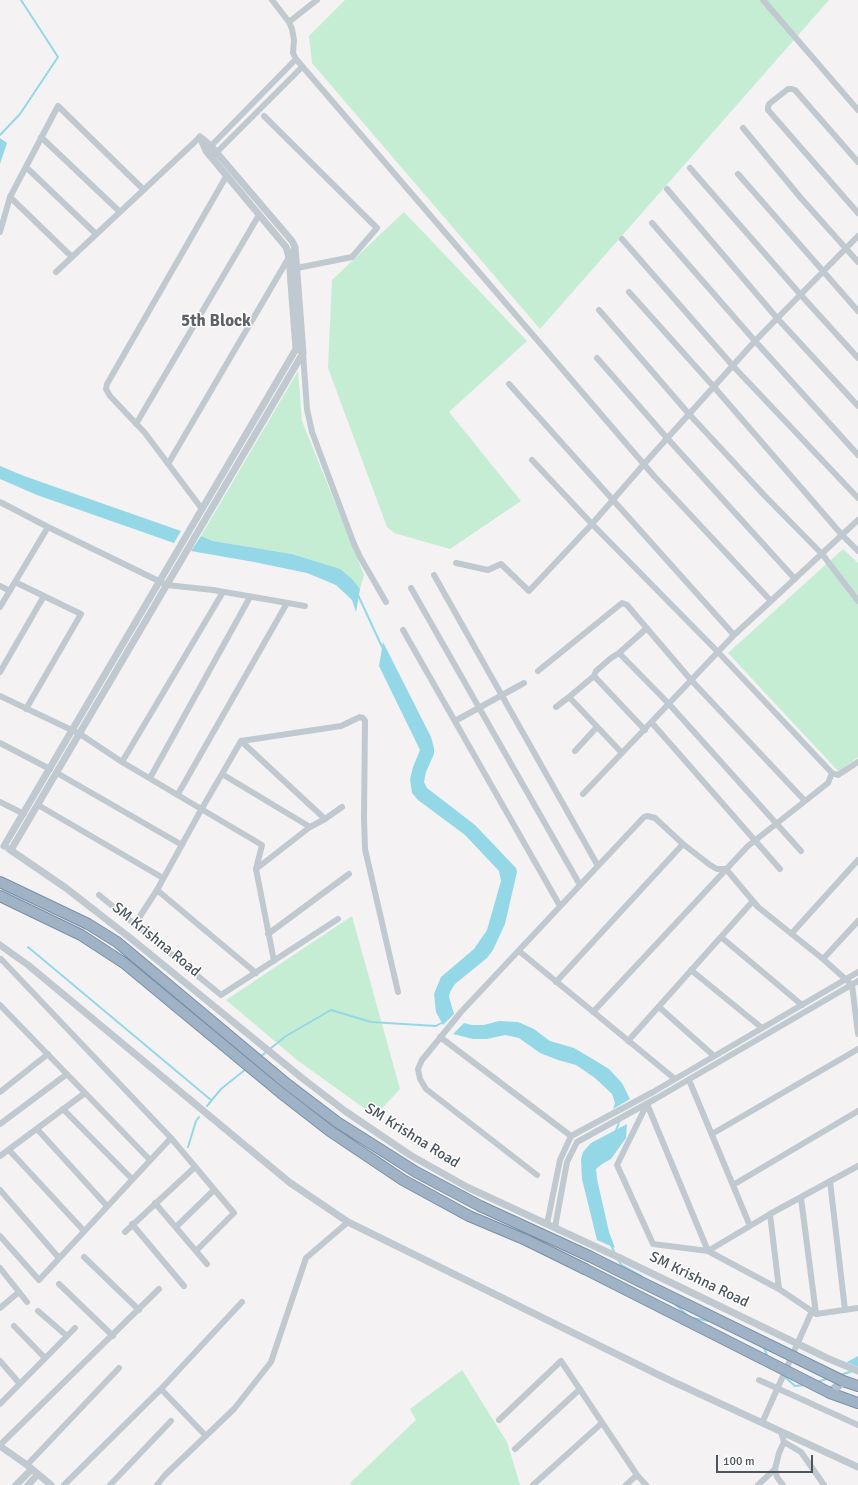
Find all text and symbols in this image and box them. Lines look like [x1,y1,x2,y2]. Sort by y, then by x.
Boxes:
district label: 5th Block [181,312,251,332]
street label: SM Krishna Road [108,899,204,981]
street label: SM Krishna Road [361,1100,463,1172]
street label: SM Krishna Road [646,1248,752,1312]
scale bar [718,1447,815,1473]
text: 100 m [723,1454,755,1469]

